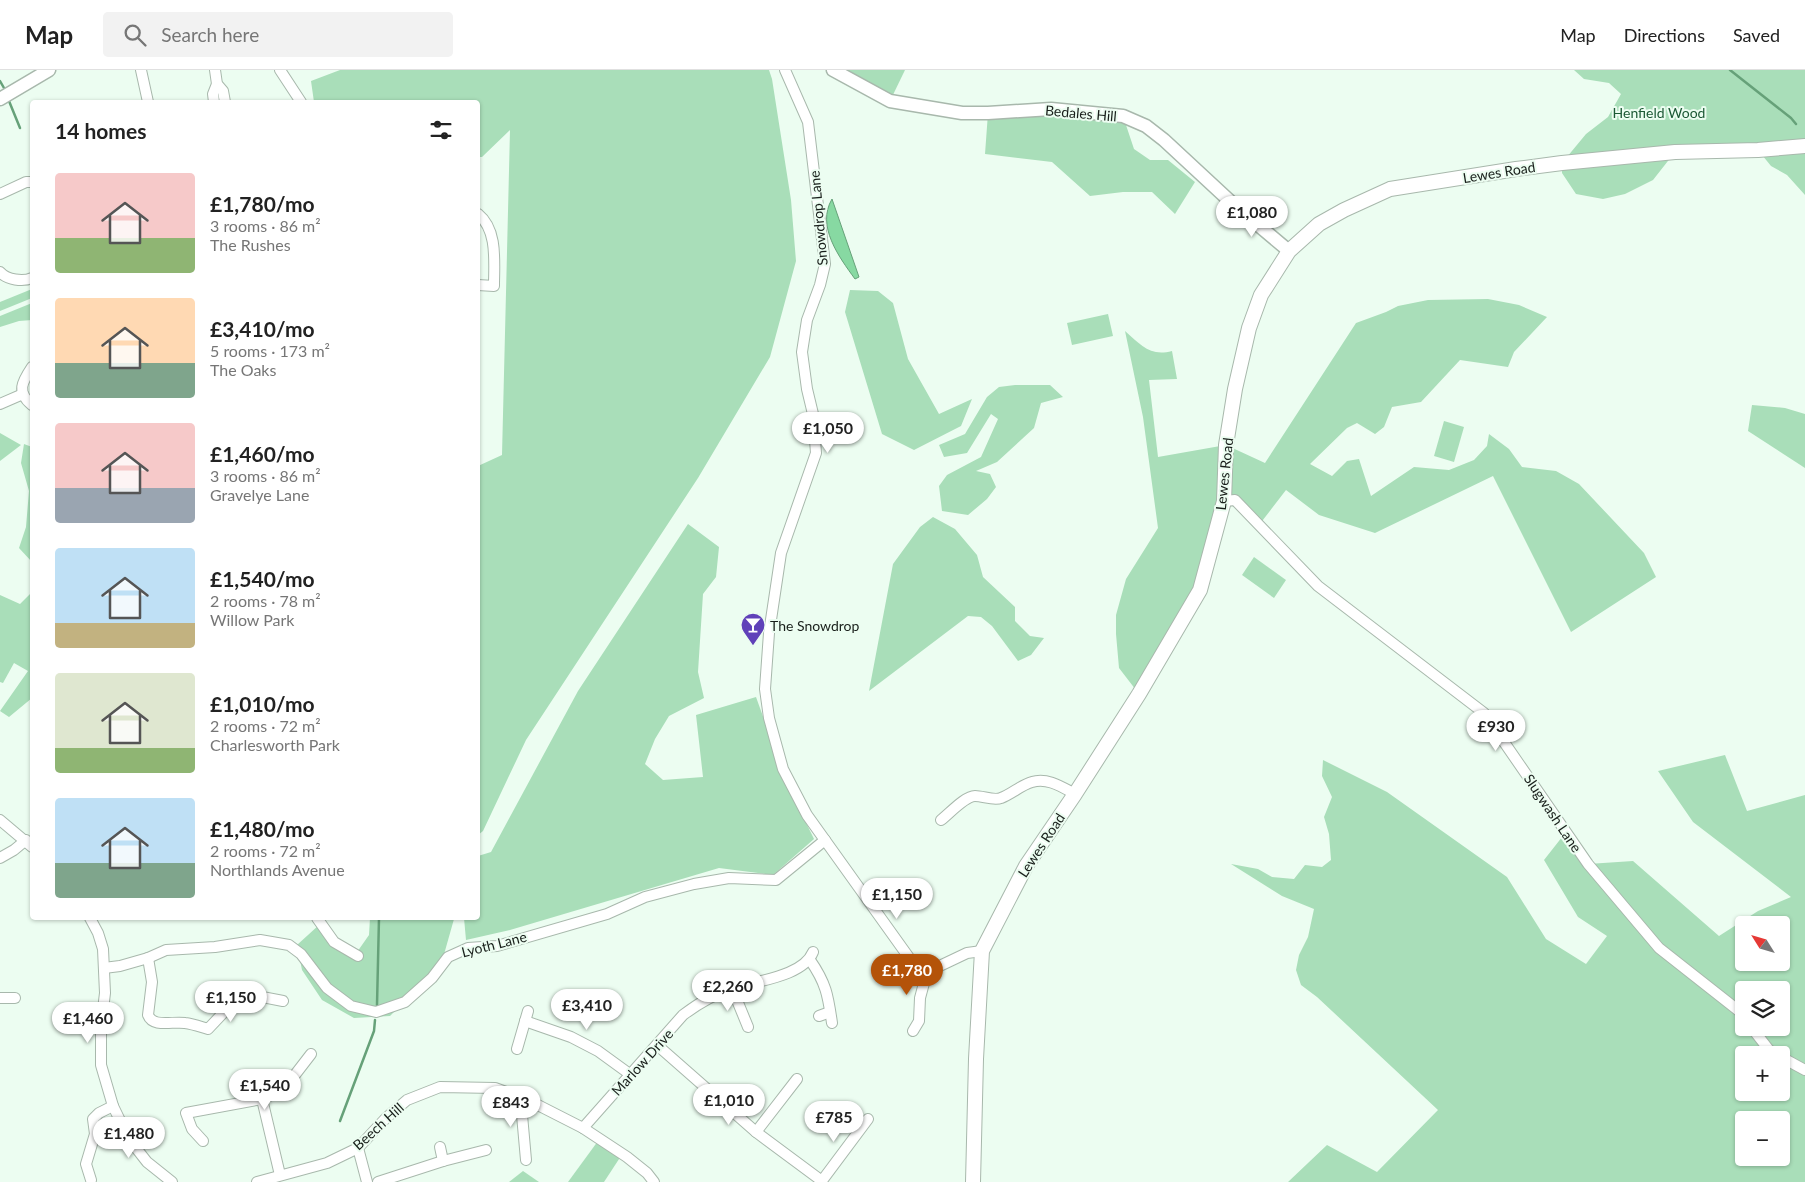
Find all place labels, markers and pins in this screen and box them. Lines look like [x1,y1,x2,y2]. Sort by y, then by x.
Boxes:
pin: £1,080 [1211,196,1293,238]
pin: £1,050 [787,412,869,454]
bar icon: The Snowdrop [740,612,766,646]
place label: The Snowdrop [770,617,860,634]
pin: £930 [1466,710,1526,752]
pin: £1,150 [856,878,938,920]
pin: £1,780 [866,954,948,996]
pin: £2,260 [687,970,769,1012]
pin: £1,150 [190,980,272,1023]
pin: £3,410 [546,988,628,1031]
pin: £1,460 [47,1002,129,1044]
pin: £1,540 [224,1068,306,1111]
pin: £1,010 [688,1084,770,1126]
pin: £843 [481,1086,541,1128]
pin: £785 [804,1100,864,1143]
pin: £1,480 [88,1116,170,1159]

